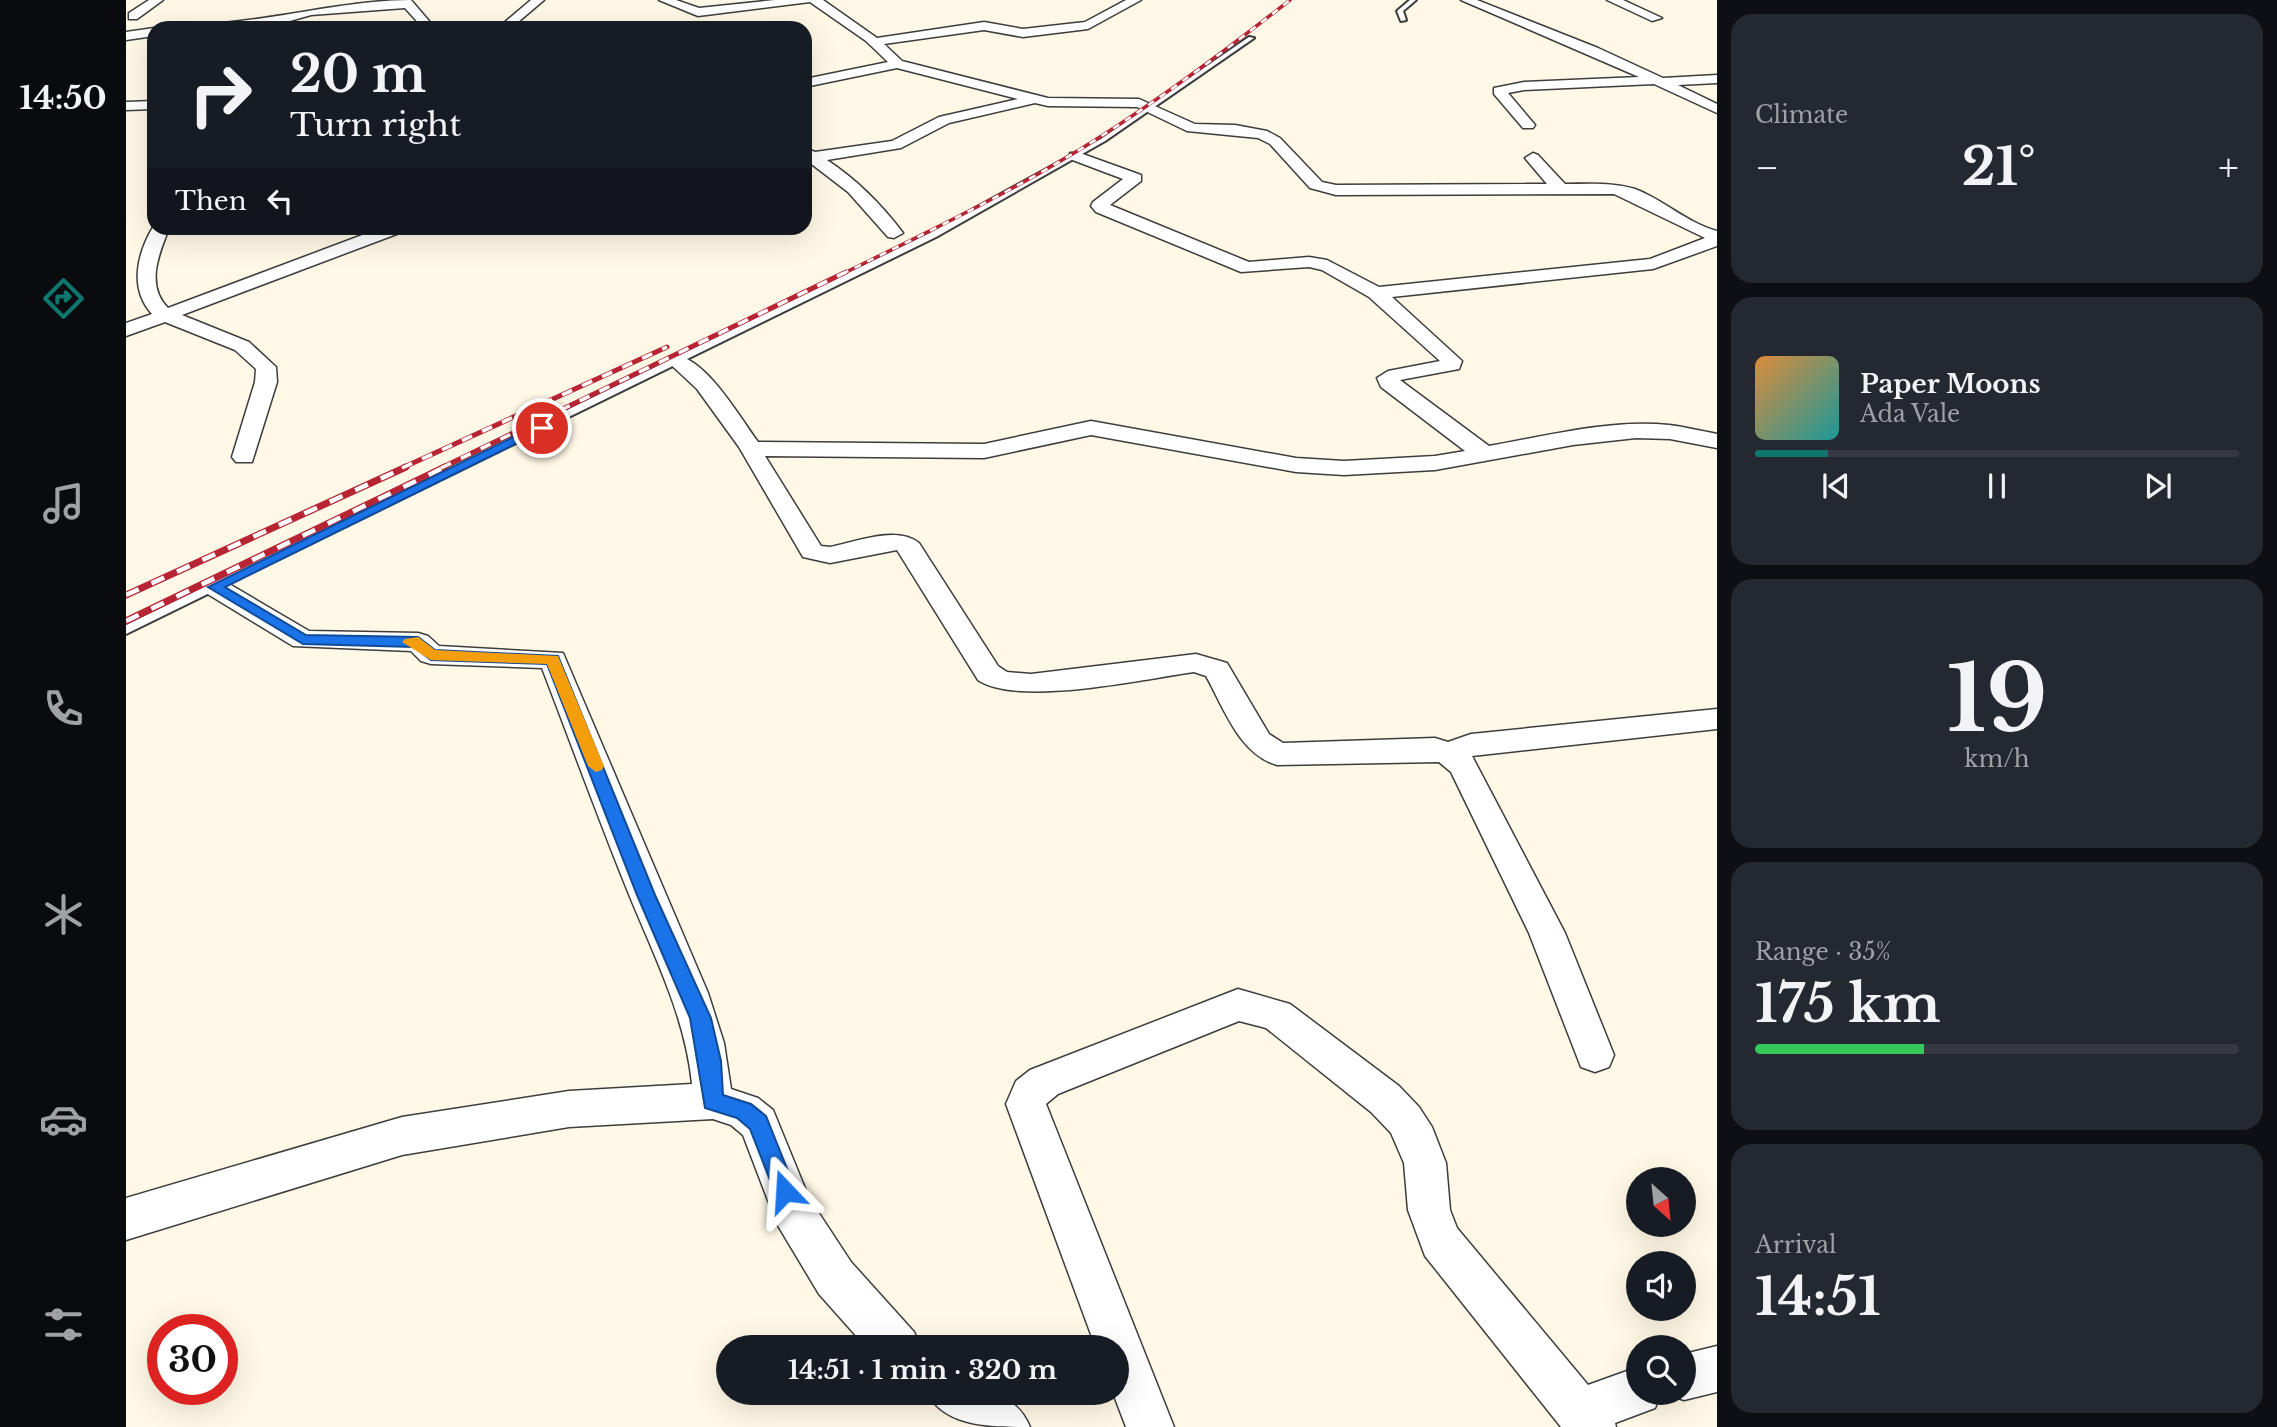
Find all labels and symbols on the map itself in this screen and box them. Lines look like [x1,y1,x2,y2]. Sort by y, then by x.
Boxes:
pin [512,398,572,458]
position arrow [748,1154,822,1228]
north arrow [1626,1167,1696,1237]
speed limit sign: 30 [147,1314,238,1405]

